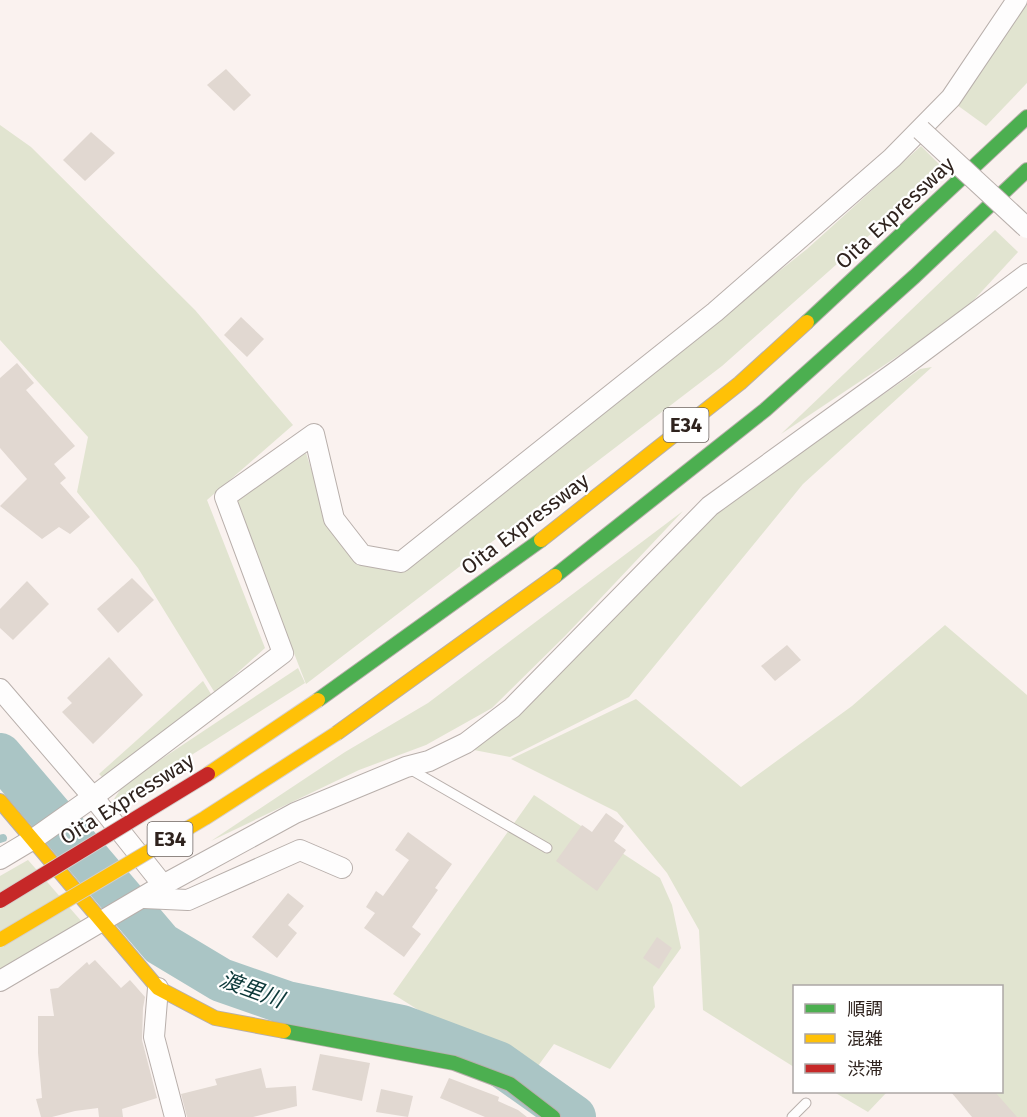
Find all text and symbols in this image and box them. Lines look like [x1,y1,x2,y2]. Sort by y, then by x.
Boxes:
street label: Oita Expressway [830,151,960,275]
road number: E34 [664,408,708,442]
street label: Oita Expressway [456,467,595,580]
street label: Oita Expressway [55,747,199,851]
road number: E34 [148,822,192,856]
water label: 渡里川 [216,965,289,1014]
legend [793,985,1003,1093]
text: 順調 [847,998,883,1020]
text: 混雑 [847,1028,883,1050]
text: 渋滞 [847,1058,883,1080]

